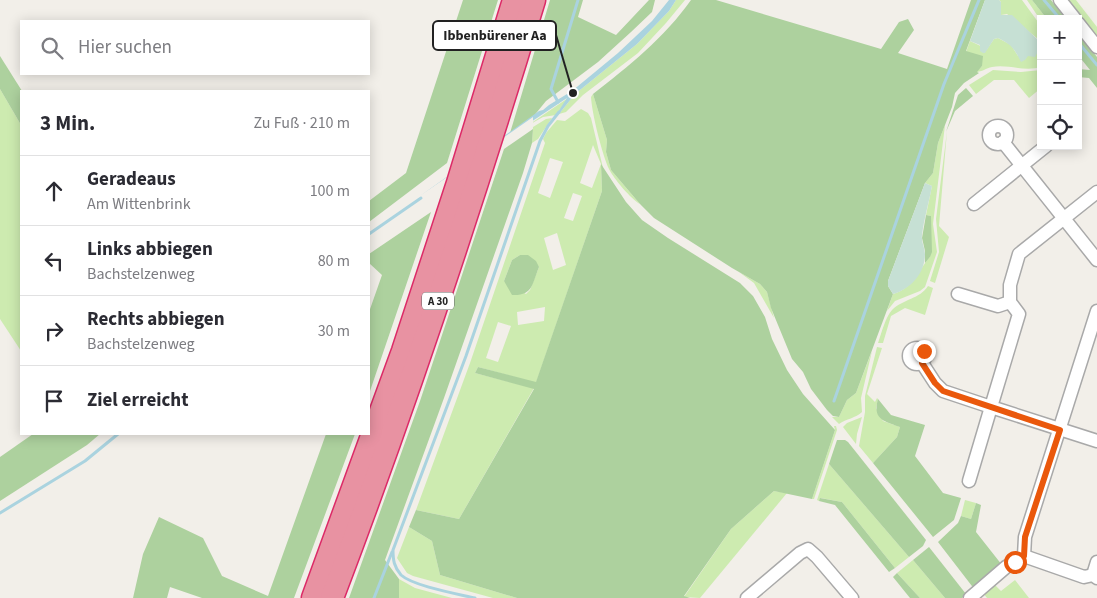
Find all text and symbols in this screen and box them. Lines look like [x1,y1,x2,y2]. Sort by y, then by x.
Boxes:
map controls [1037,15,1082,150]
button: + [1037,15,1082,60]
search box [20,20,370,75]
callout: Ibbenbürener Aa [433,21,556,50]
text: Ibbenbürener Aa [443,26,547,46]
icon: search [38,34,66,62]
text: Hier suchen [78,34,172,61]
button: − [1037,60,1082,105]
button: locate [1037,105,1082,150]
text: 3 Min. [40,108,95,138]
text: Zu Fuß · 210 m [254,112,350,134]
text: Geradeaus [87,166,176,193]
icon: ahead [40,177,68,205]
text: 100 m [310,180,350,202]
text: Am Wittenbrink [87,193,191,215]
text: Links abbiegen [87,236,213,263]
icon: left [40,247,68,275]
text: 80 m [318,250,350,272]
text: Bachstelzenweg [87,263,195,285]
road number: A 30 [422,292,454,310]
text: Rechts abbiegen [87,306,225,333]
icon: right [40,317,68,345]
text: 30 m [318,320,350,342]
text: Bachstelzenweg [87,333,195,355]
route end [913,340,936,363]
icon: arrive [40,387,68,415]
text: Ziel erreicht [87,387,188,414]
route start [1004,551,1027,574]

